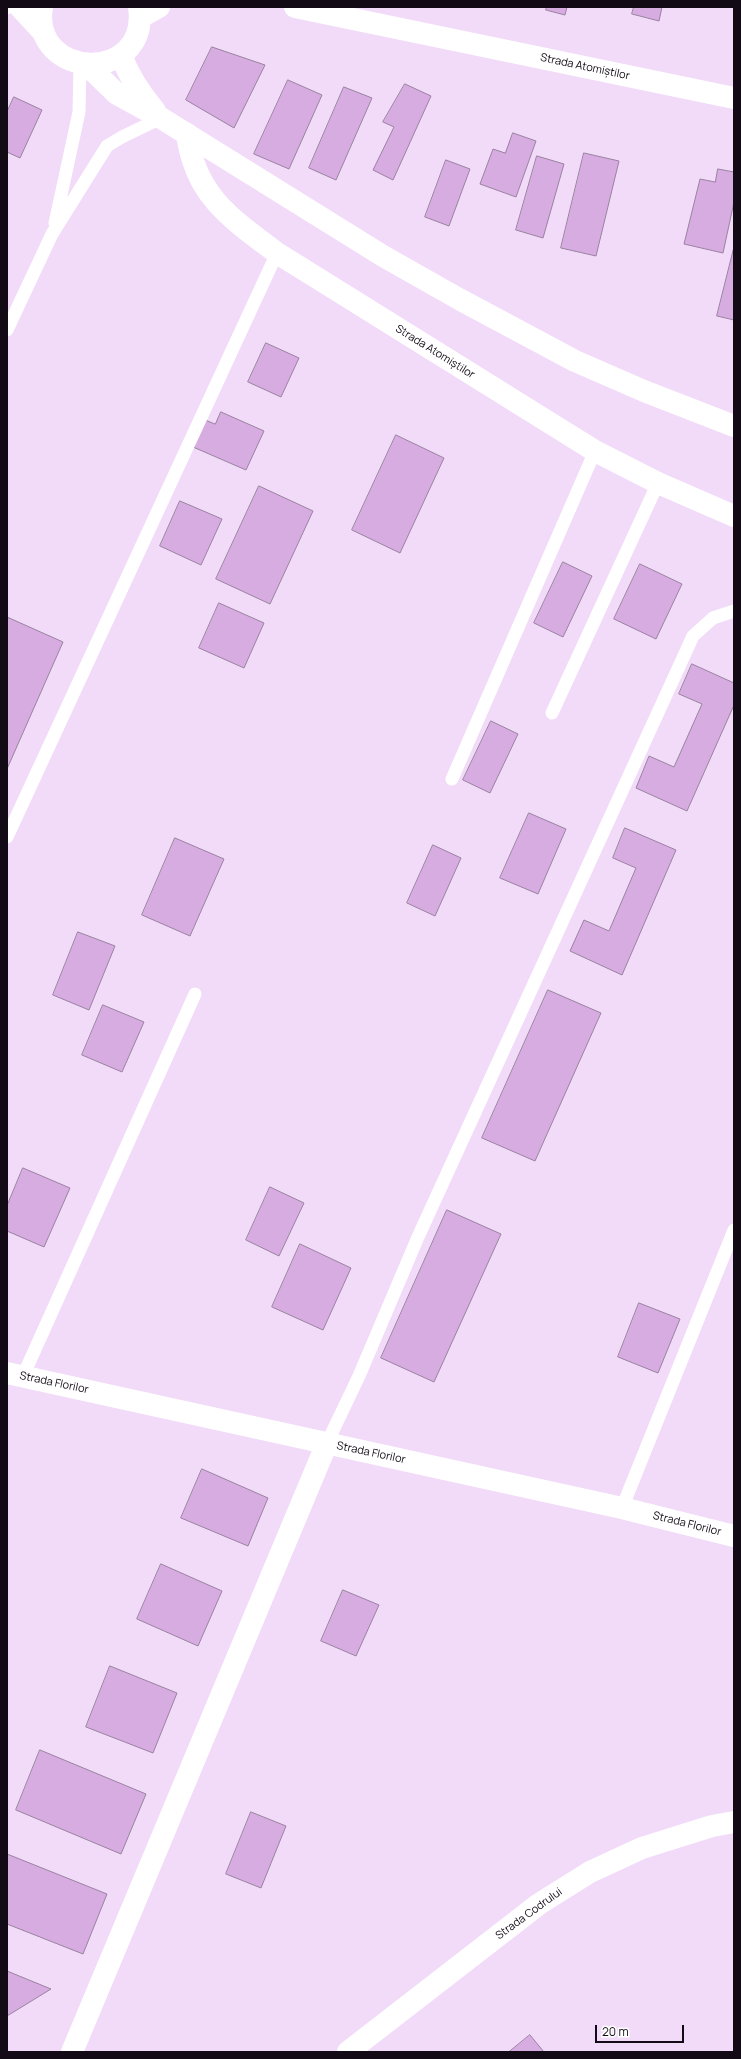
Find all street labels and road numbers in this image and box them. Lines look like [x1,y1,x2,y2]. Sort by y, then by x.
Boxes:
street label: Strada Atomiștilor [539,51,631,83]
street label: Strada Atomiștilor [393,322,477,382]
street label: Strada Florilor [18,1369,90,1397]
street label: Strada Florilor [335,1439,407,1467]
street label: Strada Florilor [651,1509,723,1539]
street label: Strada Codrului [493,1885,565,1943]

